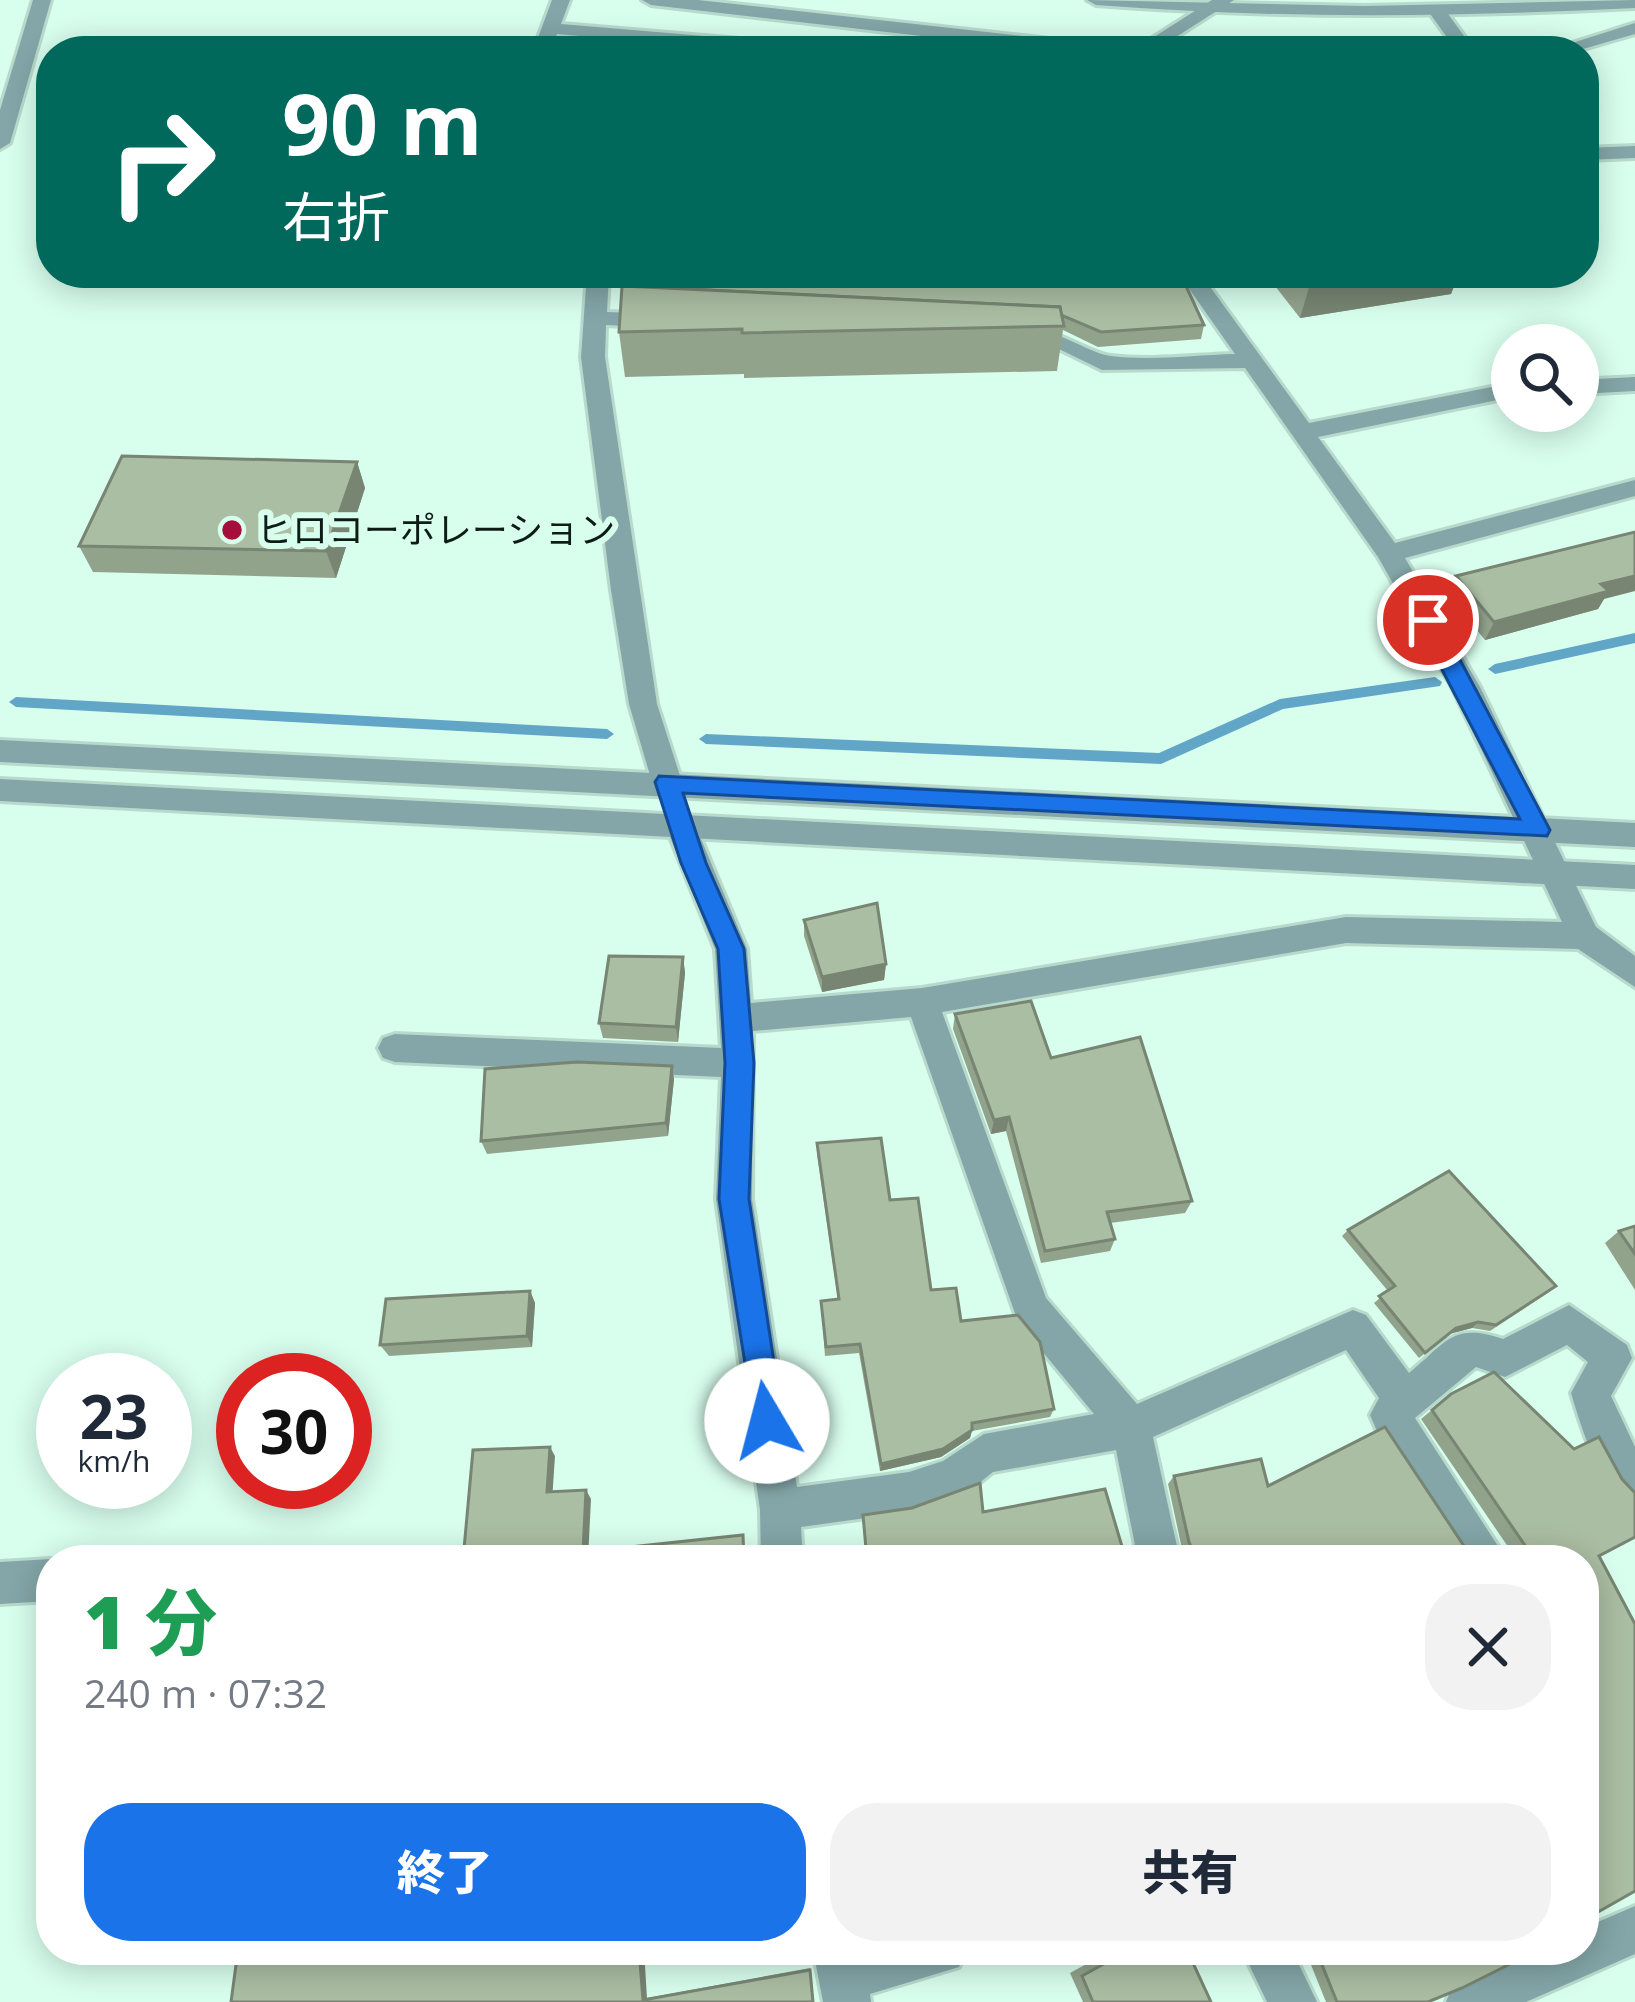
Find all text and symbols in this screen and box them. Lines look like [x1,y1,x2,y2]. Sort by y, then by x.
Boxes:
text: 90 m [282,65,482,180]
icon: right [84,84,240,240]
text: 右折 [282,179,390,253]
map controls [1491,324,1599,432]
button: search [1491,324,1599,432]
place label: ヒロコーポレーション [256,505,615,554]
marker: ヒロコーポレーション [219,517,245,543]
pin [1377,569,1479,671]
icon: arrive [1395,587,1461,653]
speed limit sign: 30 [216,1353,372,1509]
position arrow [704,1358,830,1484]
text: 23 [80,1375,148,1457]
text: km/h [78,1440,150,1481]
text: 1 分 [84,1572,217,1670]
button: close [1425,1584,1551,1710]
text: 240 m · 07:32 [84,1666,327,1719]
button: 終了 [84,1803,806,1941]
button: 共有 [830,1803,1551,1941]

